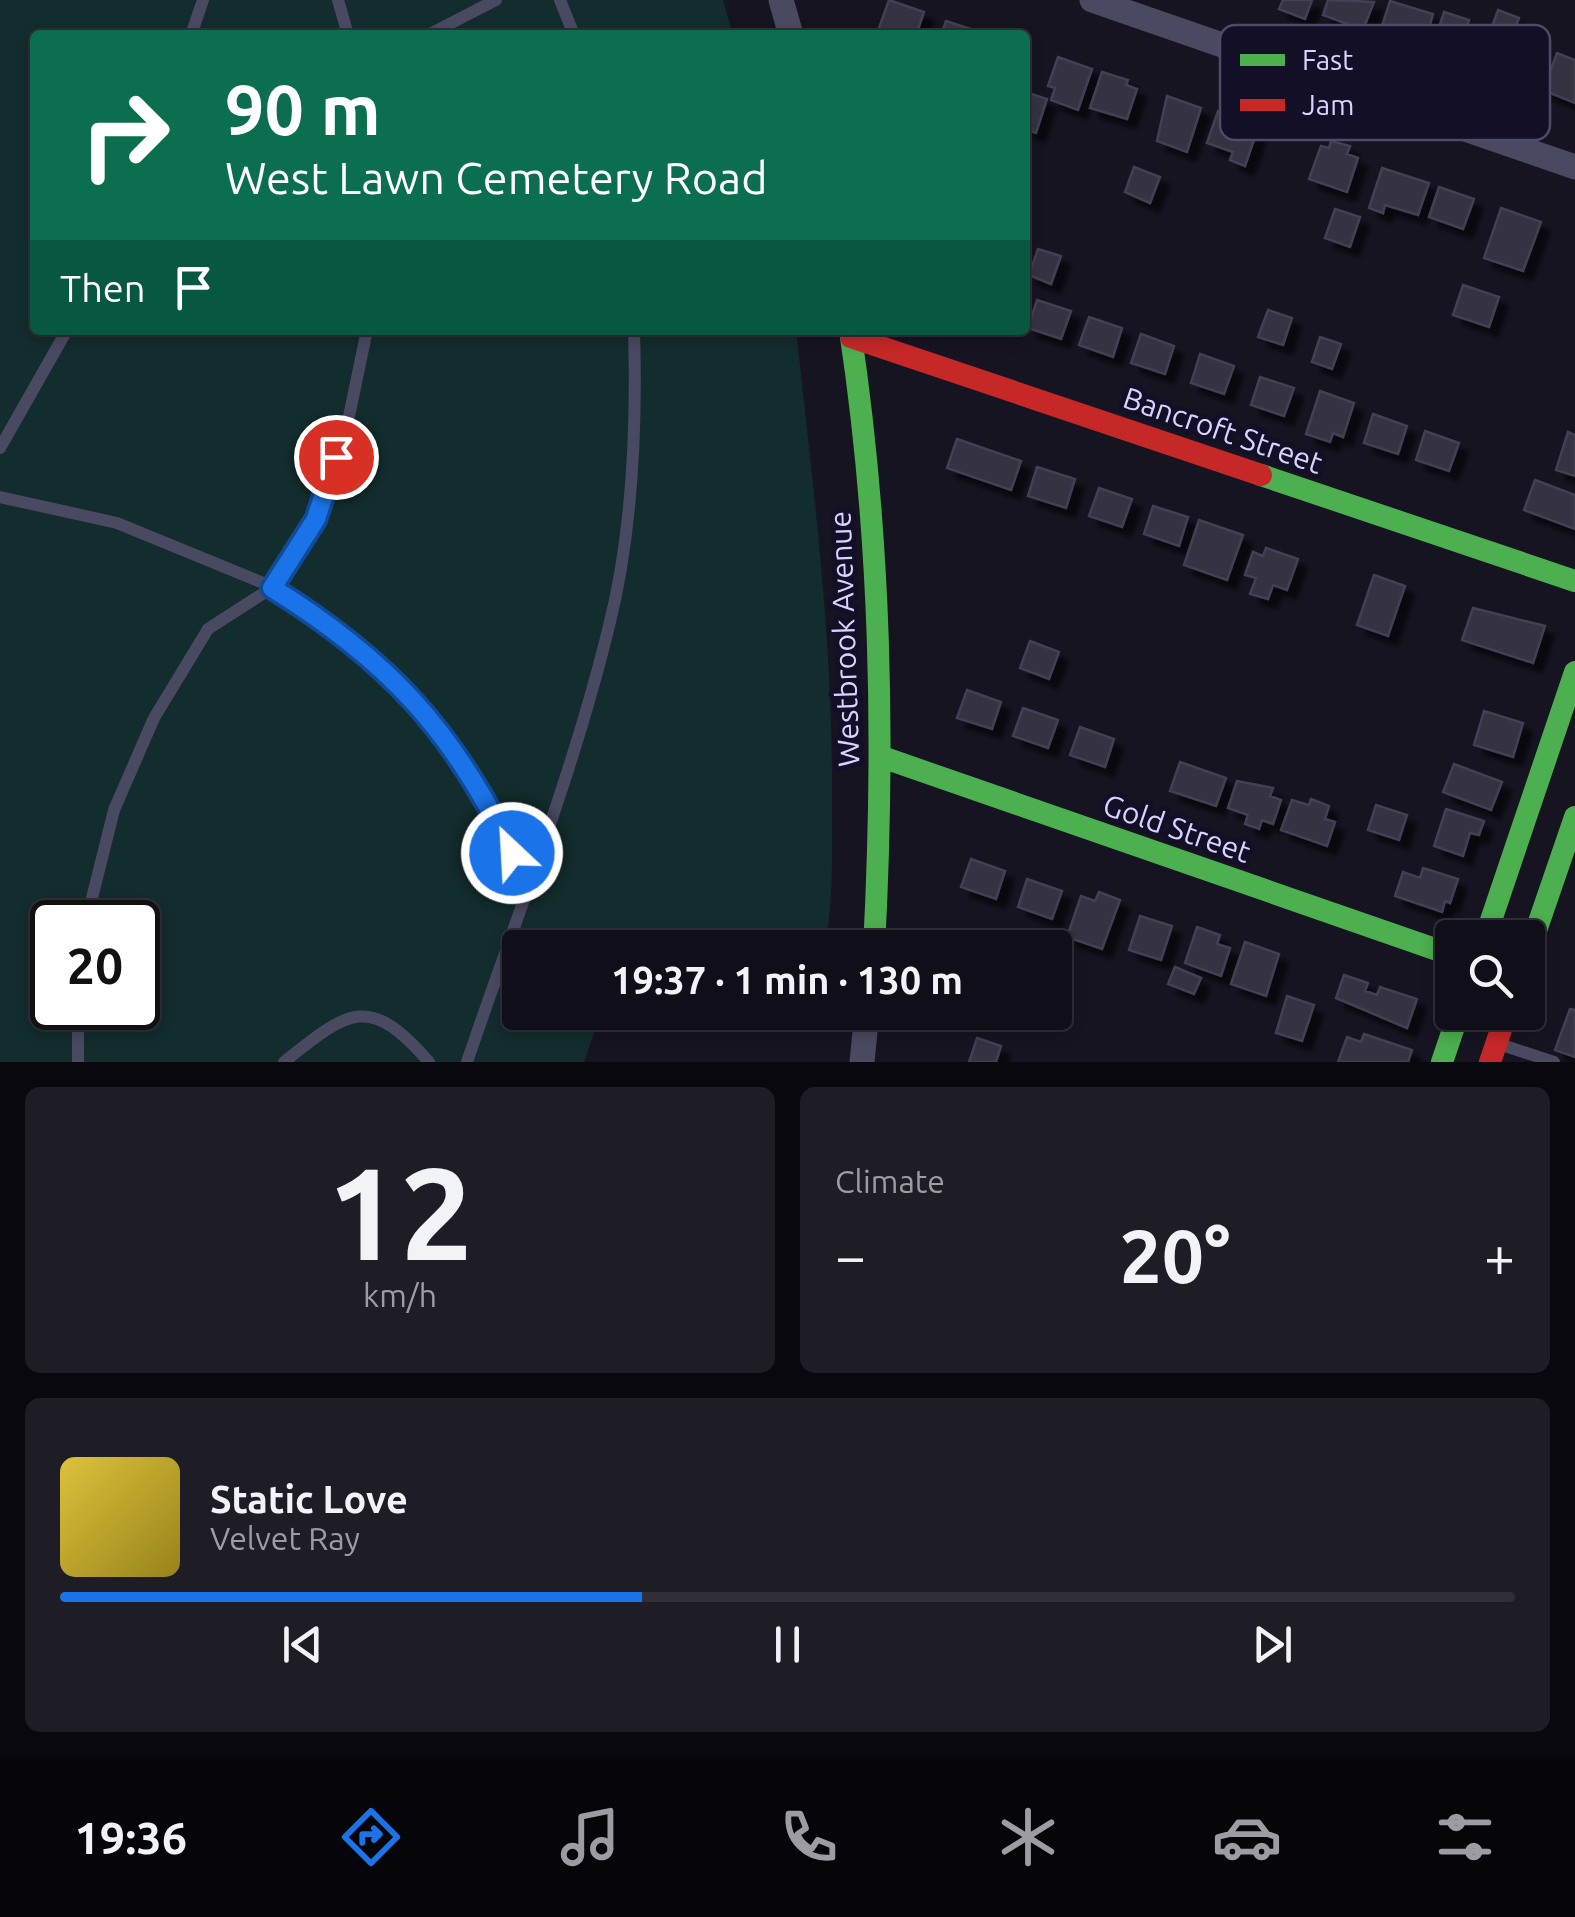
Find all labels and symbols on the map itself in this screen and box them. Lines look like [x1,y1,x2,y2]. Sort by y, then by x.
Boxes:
legend [1220,25,1550,140]
text: Fast [1302,44,1353,75]
text: Jam [1302,89,1354,120]
street label: Bancroft Street [1119,380,1327,480]
pin [294,415,379,500]
street label: Westbrook Avenue [823,511,865,767]
street label: Gold Street [1099,787,1255,869]
position arrow [460,801,564,905]
speed limit sign: 20 [30,900,160,1030]

